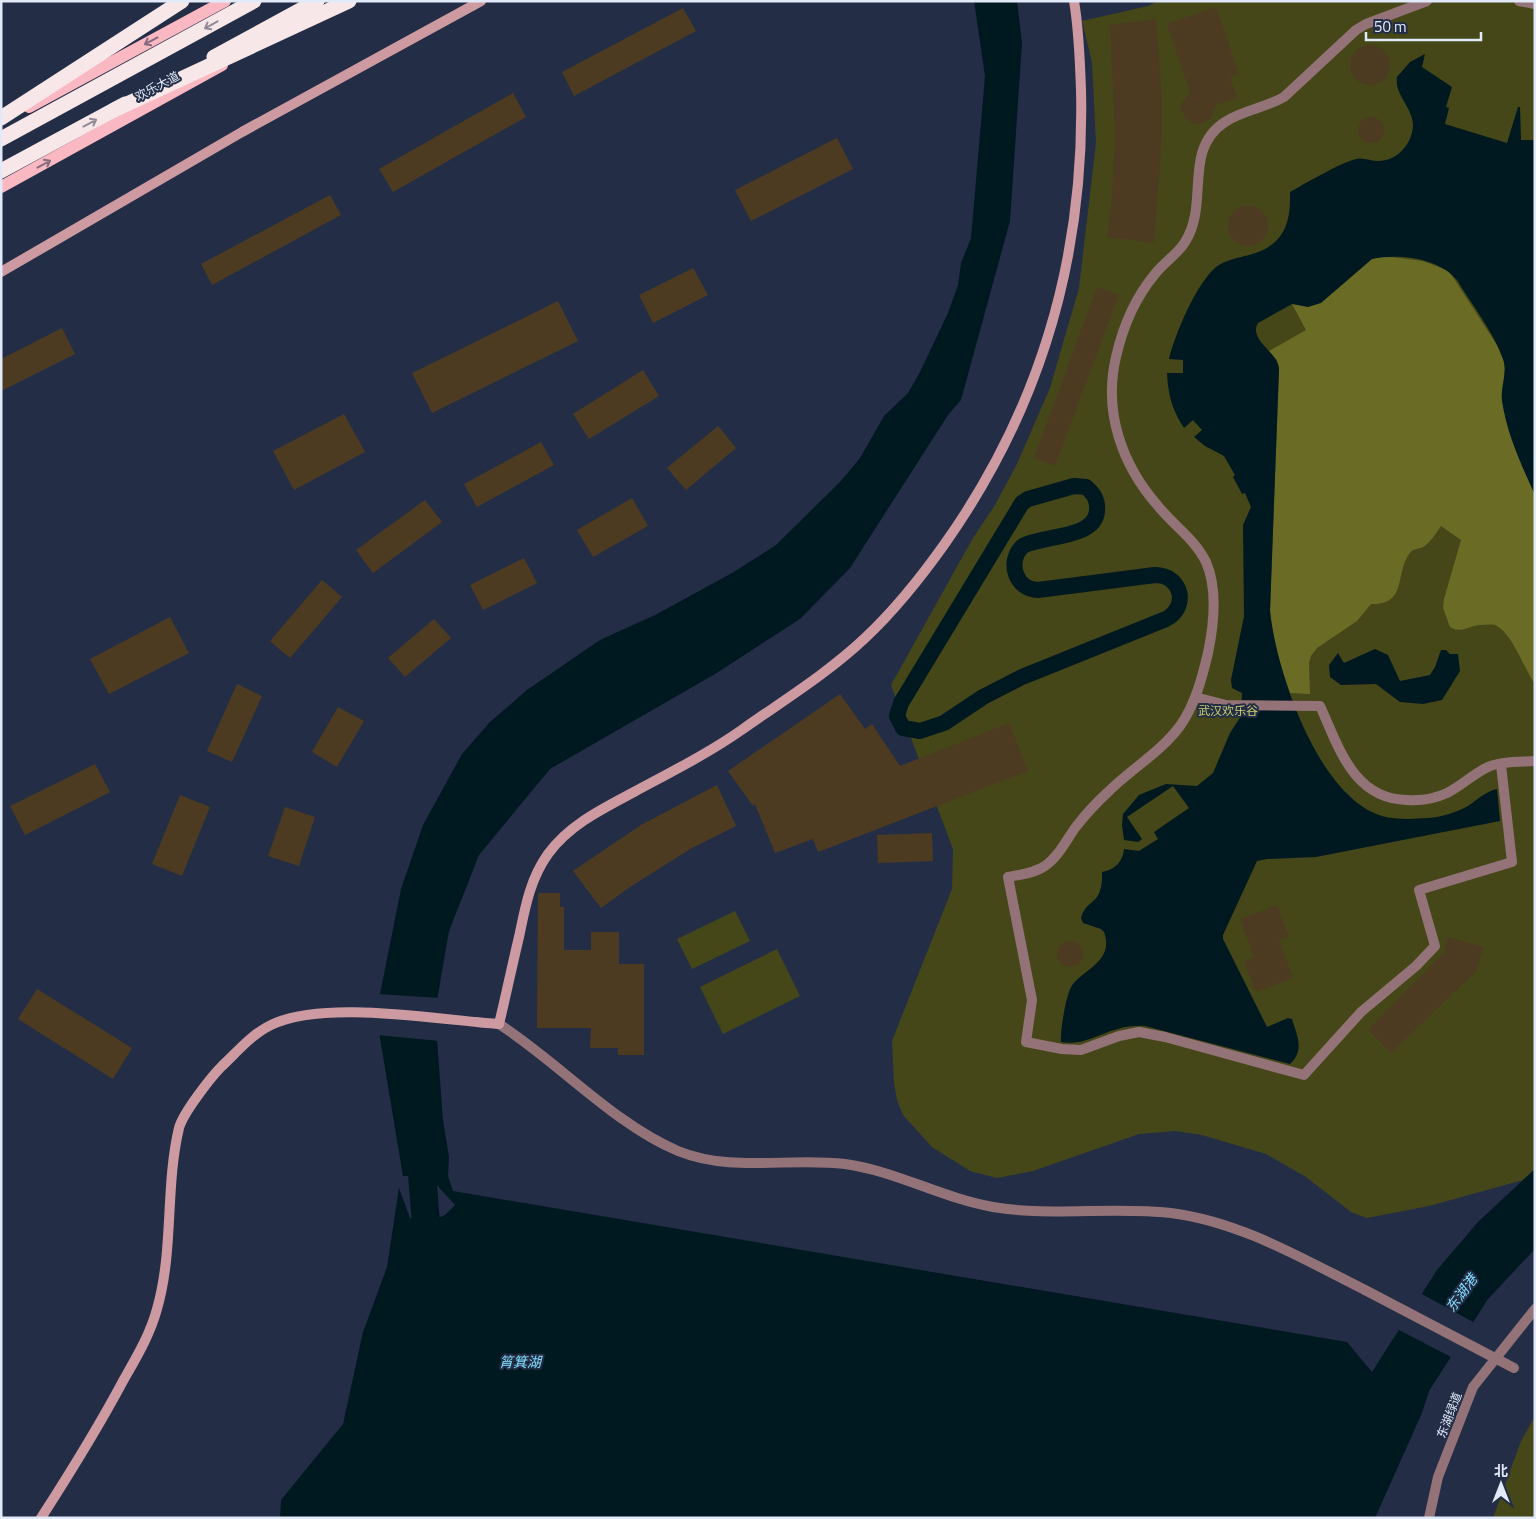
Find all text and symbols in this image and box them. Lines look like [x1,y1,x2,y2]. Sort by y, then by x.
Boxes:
scale bar [1366,10,1481,42]
text: 50 m [1374,15,1407,38]
one-way arrow [204,20,219,30]
one-way arrow [144,36,159,46]
street label: 欢乐大道 [131,66,183,106]
one-way arrow [83,118,98,128]
one-way arrow [36,159,51,168]
park label: 武汉欢乐谷 [1198,701,1258,720]
water label: 东湖港 [1440,1268,1483,1316]
water label: 筲箕湖 [499,1351,543,1372]
street label: 东湖绿道 [1432,1389,1466,1441]
north arrow [1476,1459,1526,1509]
text: 北 [1494,1460,1508,1481]

